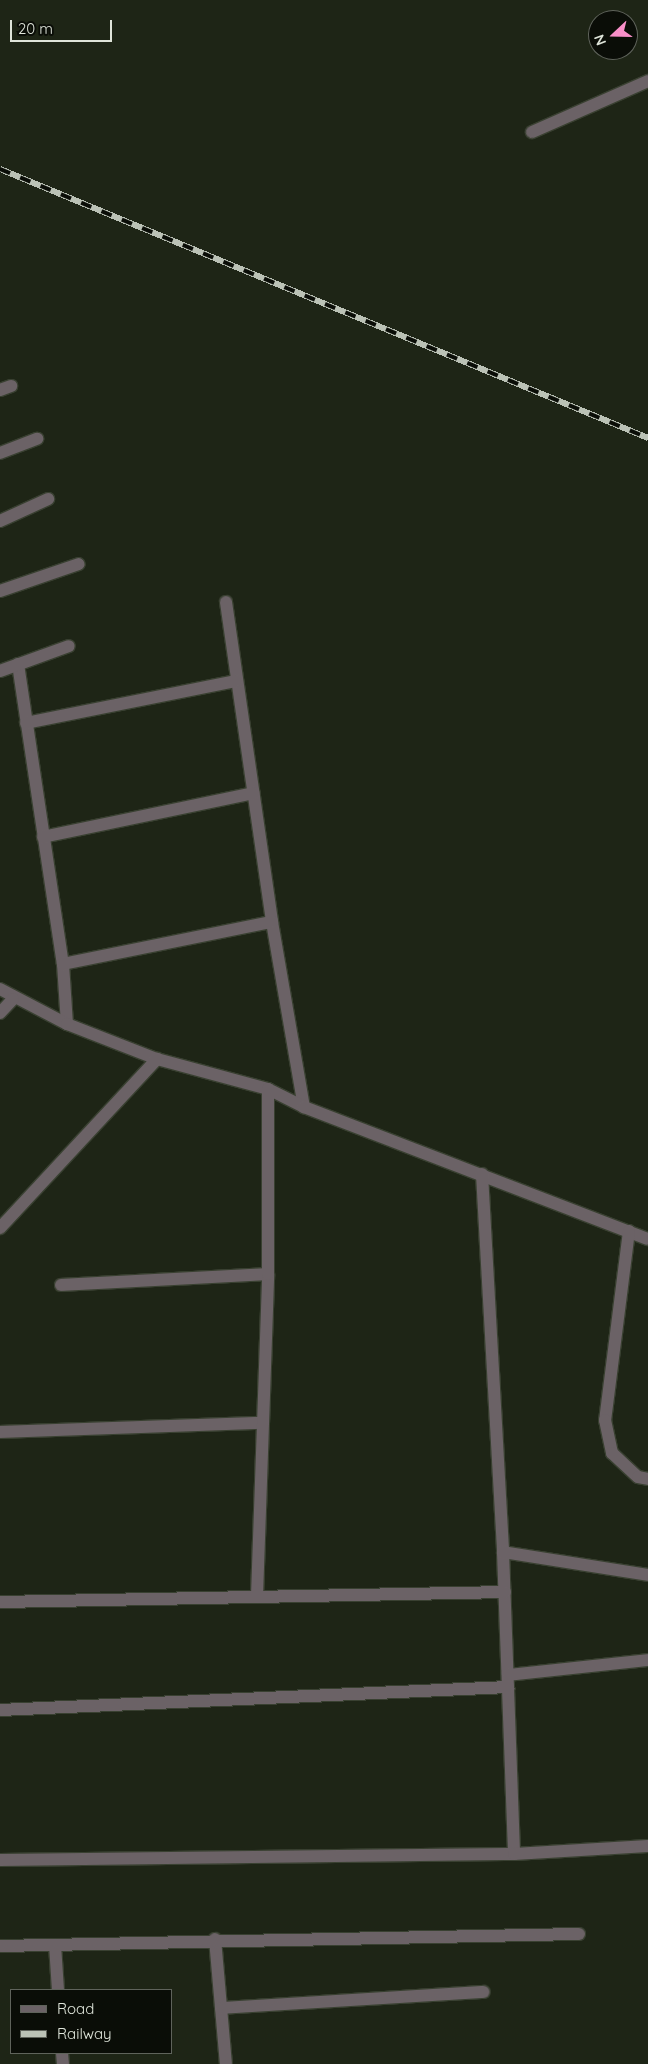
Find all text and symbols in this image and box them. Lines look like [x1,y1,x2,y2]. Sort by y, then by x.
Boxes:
scale bar [12,10,115,42]
north arrow [588,10,638,60]
text: 20 m [18,19,53,38]
text: N [590,32,610,48]
legend [10,1989,172,2054]
text: Road [57,1999,94,2018]
text: Railway [57,2024,112,2043]

